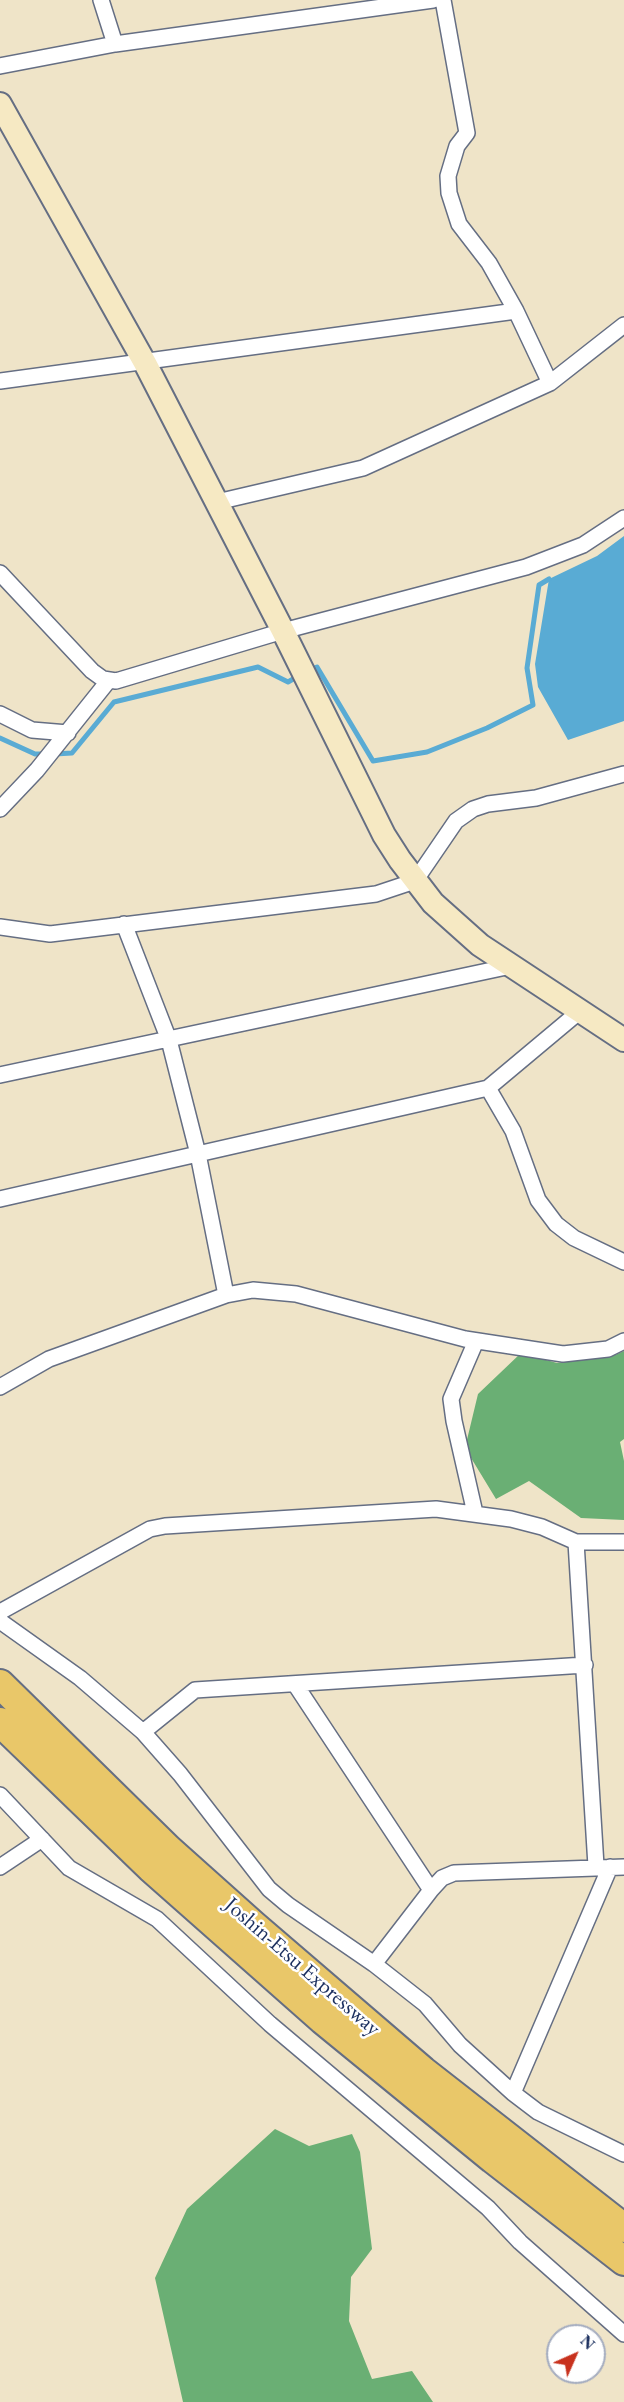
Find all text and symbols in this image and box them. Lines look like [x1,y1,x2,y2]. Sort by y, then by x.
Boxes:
street label: Joshin-Etsu Expressway [219,1892,385,2042]
north arrow [546,2324,606,2384]
text: N [576,2330,600,2354]

